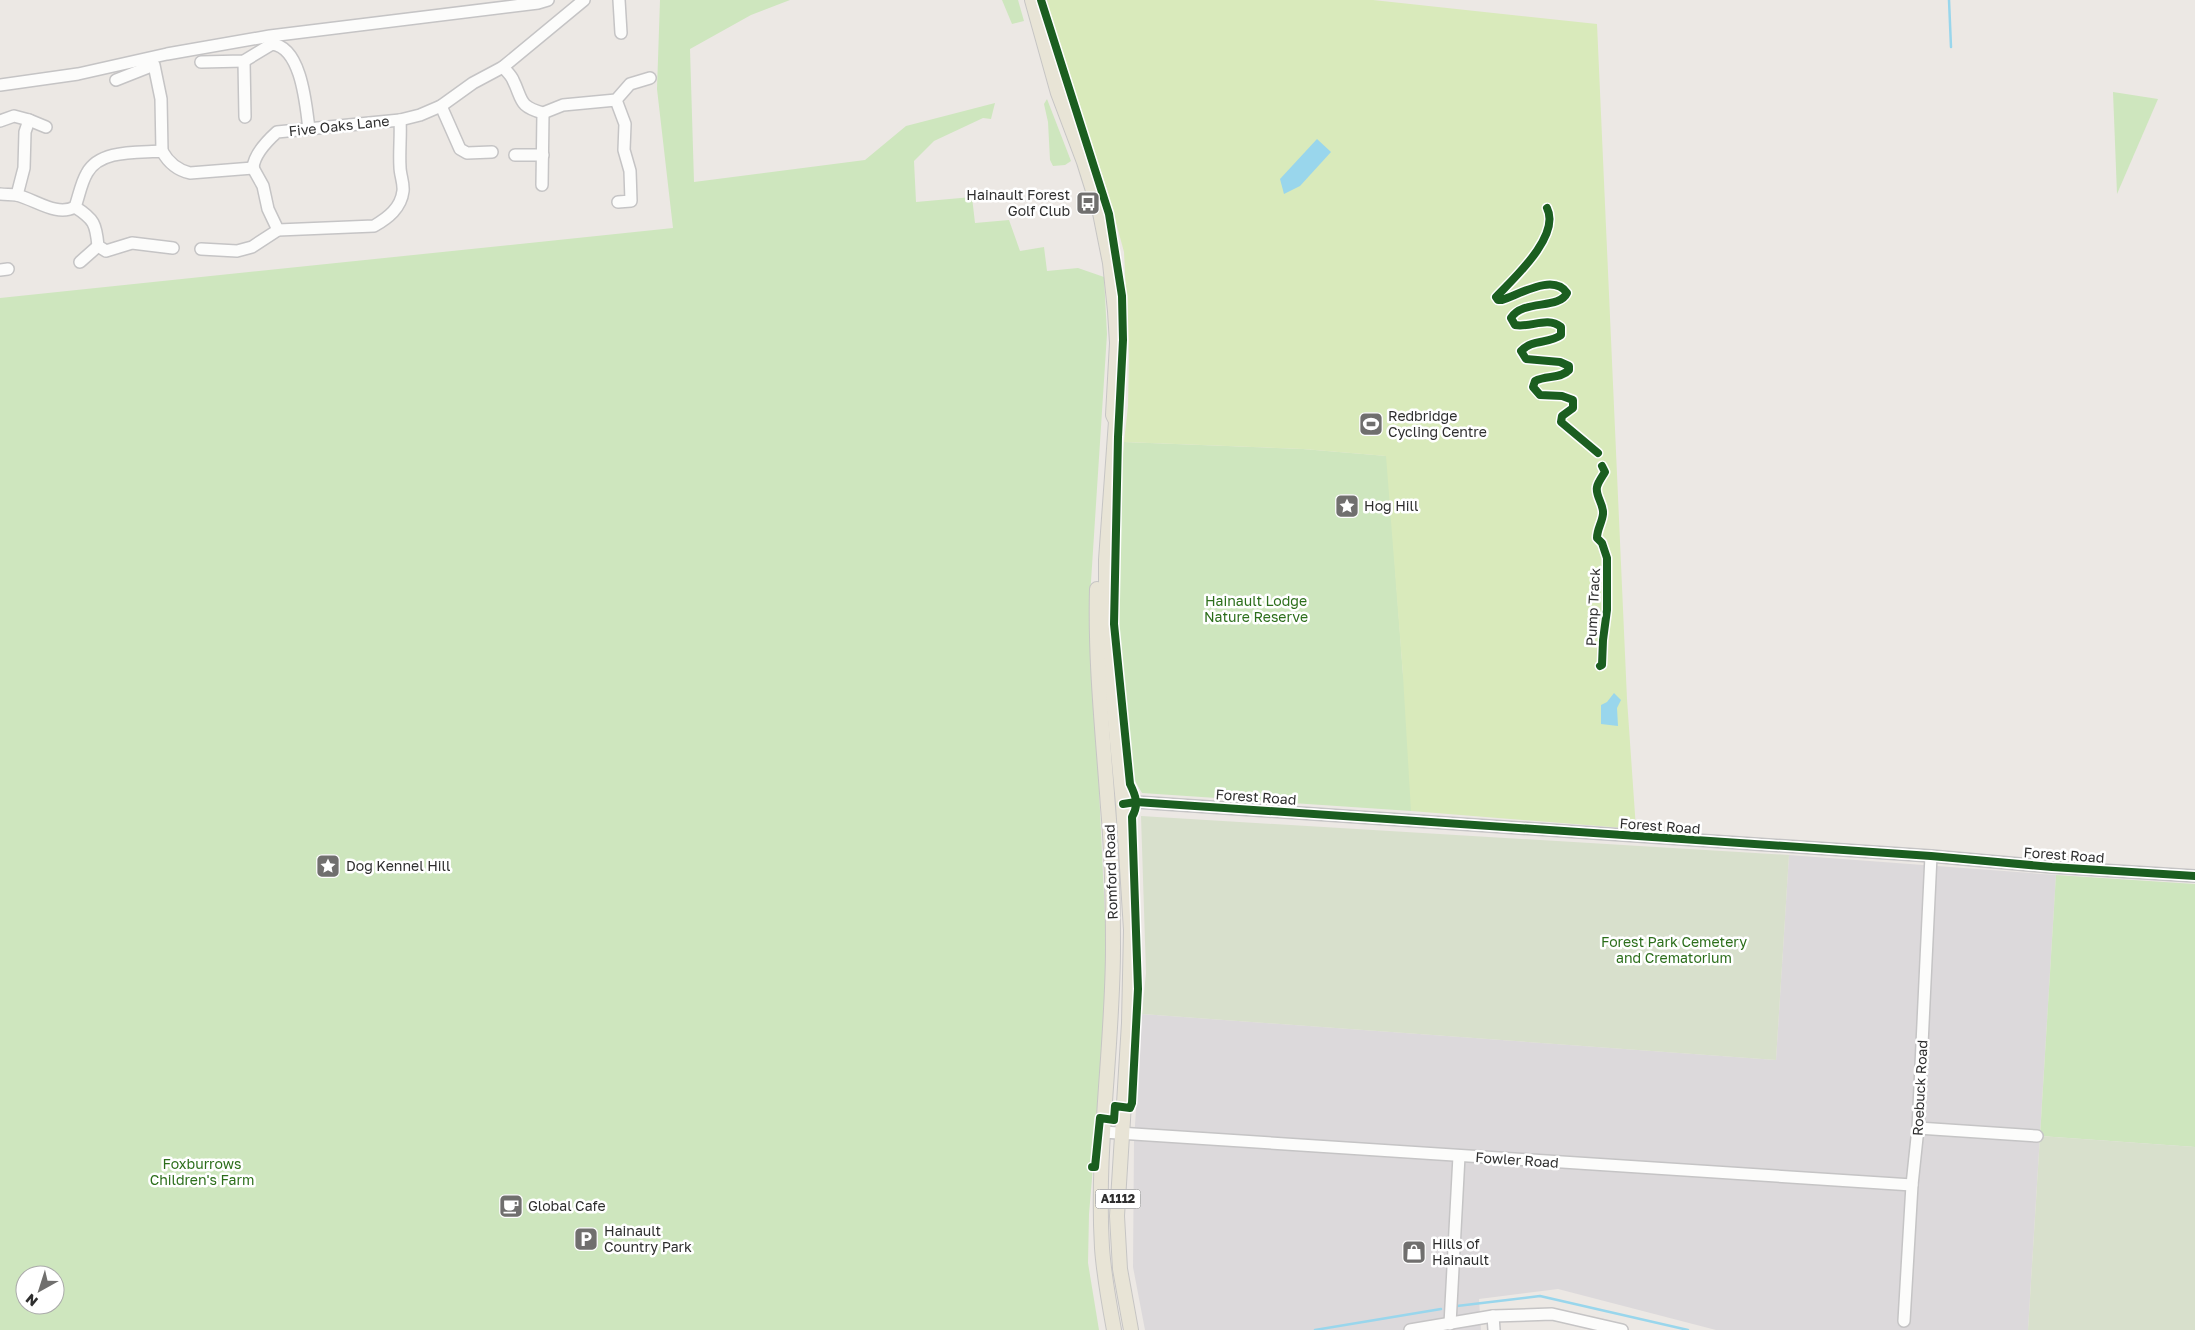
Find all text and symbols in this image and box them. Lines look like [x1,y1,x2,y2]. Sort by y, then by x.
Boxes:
street label: Five Oaks Lane [288,112,390,139]
place label: Hainault Forest Golf Club [966,186,1070,219]
bus stop icon: Hainault Forest Golf Club [1075,190,1101,216]
place label: Redbridge Cycling Centre [1388,407,1487,440]
sports icon: Redbridge Cycling Centre [1358,411,1384,437]
place icon: Hog Hill [1334,493,1360,519]
place label: Hog Hill [1364,497,1419,514]
street label: Pump Track [1582,567,1603,647]
park label: Hainault Lodge Nature Reserve [1204,592,1308,625]
street label: Forest Road [1215,785,1297,808]
street label: Forest Road [1619,814,1701,837]
street label: Romford Road [1100,824,1121,920]
street label: Forest Road [2023,843,2105,866]
place icon: Dog Kennel Hill [315,853,341,879]
place label: Dog Kennel Hill [346,857,450,874]
park label: Forest Park Cemetery and Crematorium [1601,933,1747,966]
street label: Roebuck Road [1908,1039,1931,1137]
street label: Fowler Road [1475,1148,1559,1171]
park label: Foxburrows Children's Farm [150,1155,254,1188]
road number: A1112 [1096,1190,1140,1208]
cafe icon: Global Cafe [498,1193,524,1219]
place label: Global Cafe [528,1197,606,1214]
place label: Hainault Country Park [604,1222,692,1255]
parking icon: Hainault Country Park [573,1226,599,1252]
place label: Hills of Hainault [1432,1235,1489,1268]
shop icon: Hills of Hainault [1401,1239,1427,1265]
north arrow [15,1265,65,1315]
text: N [22,1291,41,1310]

